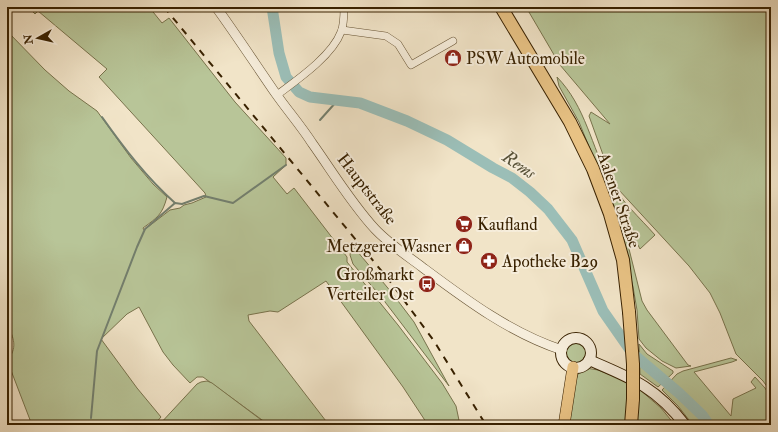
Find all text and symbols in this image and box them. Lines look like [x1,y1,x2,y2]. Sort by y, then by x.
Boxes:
north arrow [18,18,58,58]
text: N [21,32,36,46]
shop icon: PSW Automobile [443,48,463,68]
place label: PSW Automobile [466,48,585,69]
water label: Rems [497,145,541,185]
street label: Hauptstraße [332,149,401,229]
street label: Aalener Straße [593,149,645,250]
supermarket icon: Kaufland [454,214,474,234]
place label: Kaufland [477,214,538,235]
place label: Metzgerei Wasner [326,236,452,257]
shop icon: Metzgerei Wasner [454,236,474,256]
pharmacy icon: Apotheke B29 [479,251,499,271]
place label: Apotheke B29 [501,251,598,273]
place label: Großmarkt Verteiler Ost [326,264,414,305]
bus stop icon: Großmarkt Verteiler Ost [417,274,437,294]

